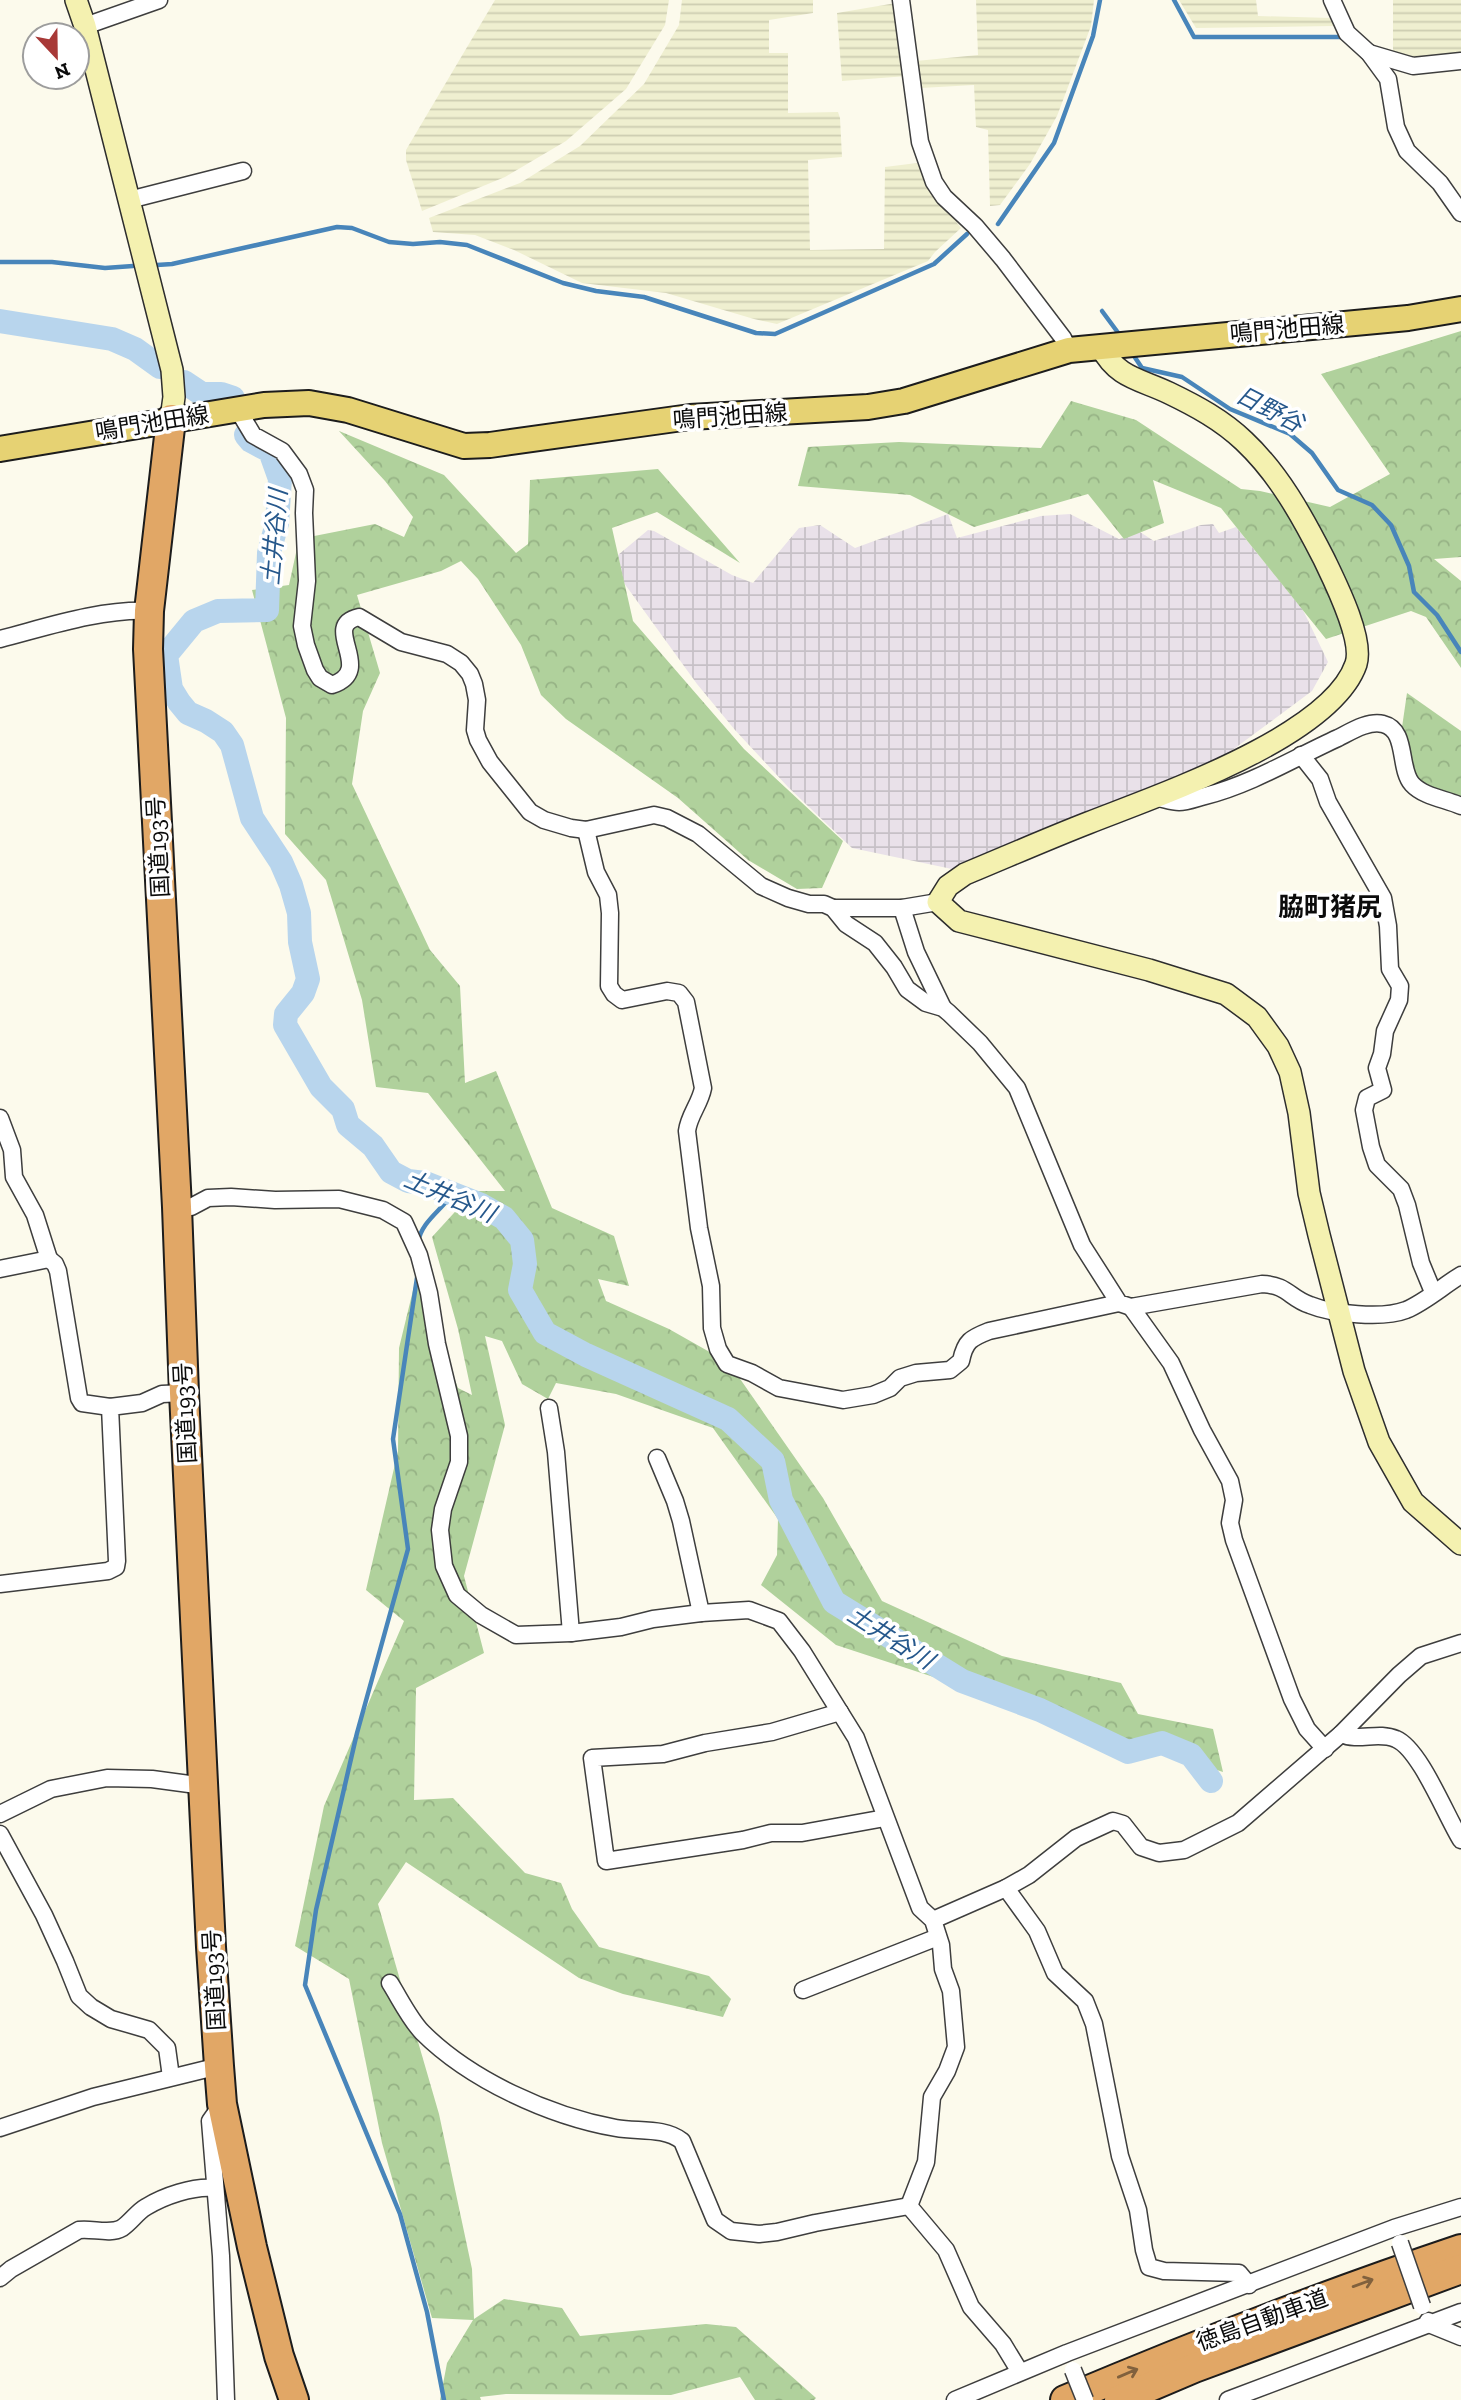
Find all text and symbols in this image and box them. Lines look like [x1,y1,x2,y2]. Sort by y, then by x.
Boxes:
north arrow [21,21,91,91]
text: N [51,58,73,85]
street label: 鳴門池田線 [1228,310,1346,348]
water label: 日野谷 [1231,380,1310,439]
street label: 鳴門池田線 [672,398,788,434]
street label: 鳴門池田線 [93,400,211,446]
water label: 土井谷川 [255,485,293,586]
street label: 国道193号 [141,796,175,898]
district label: 脇町猪尻 [1278,891,1382,923]
water label: 土井谷川 [400,1164,503,1229]
street label: 国道193号 [168,1362,202,1464]
water label: 土井谷川 [843,1599,942,1676]
street label: 国道193号 [197,1929,231,2031]
one-way arrow [1352,2275,1374,2288]
street label: 徳島自動車道 [1192,2283,1332,2357]
one-way arrow [1117,2366,1139,2379]

